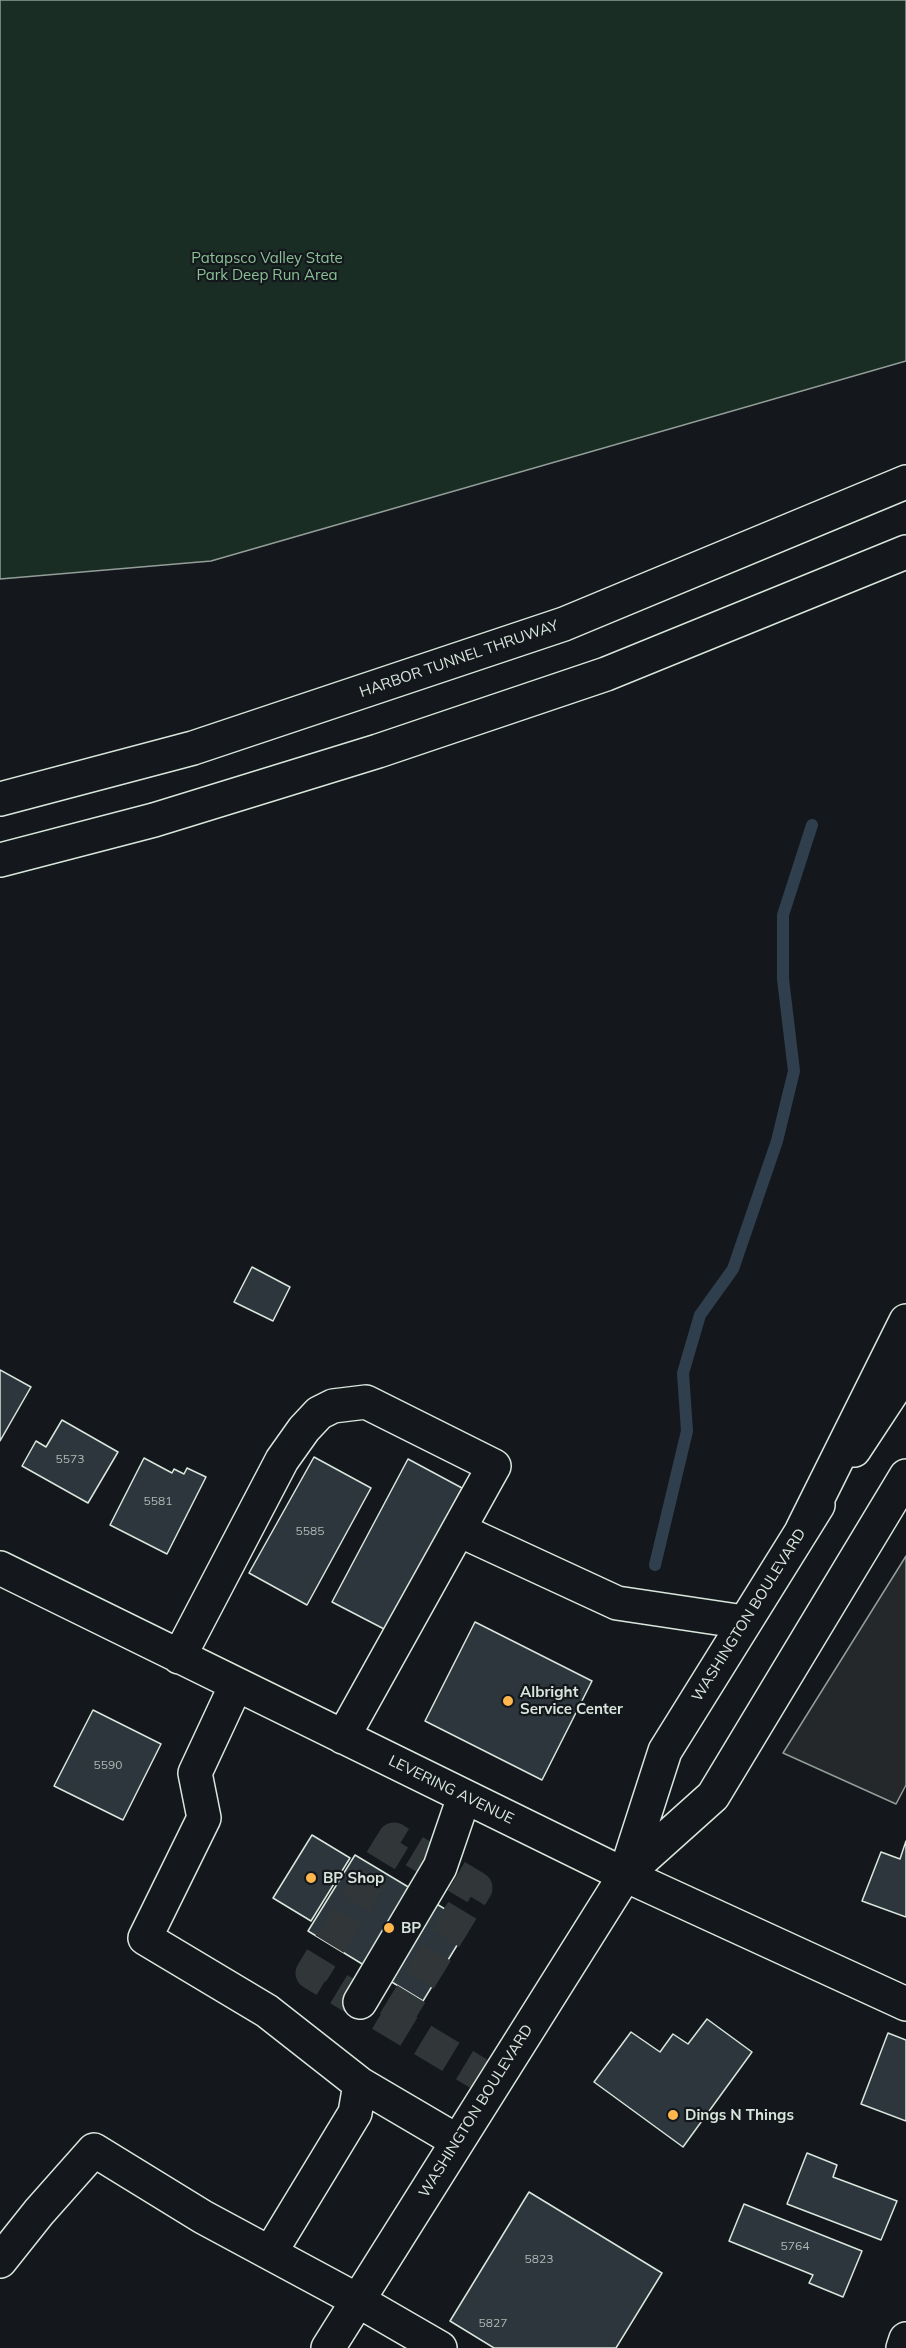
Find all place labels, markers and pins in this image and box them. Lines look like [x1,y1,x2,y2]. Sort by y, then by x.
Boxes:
place label: Albright Service Center [520,1683,623,1718]
marker: Albright Service Center [501,1694,515,1708]
place label: BP Shop [323,1869,384,1887]
marker: BP Shop [304,1871,318,1885]
place label: BP [401,1919,421,1937]
marker: BP [382,1921,396,1935]
place label: Dings N Things [685,2106,794,2124]
marker: Dings N Things [666,2108,680,2122]

